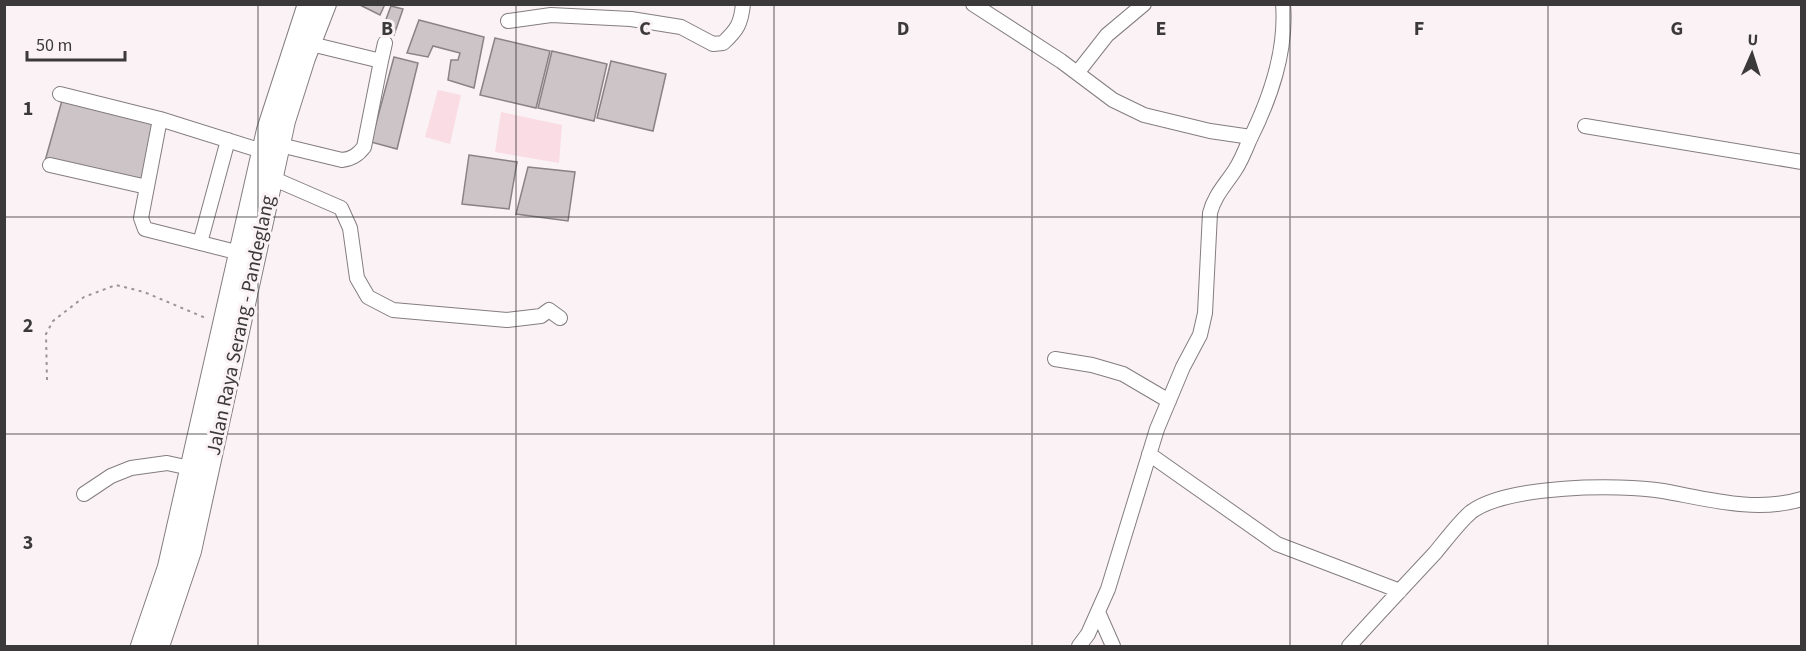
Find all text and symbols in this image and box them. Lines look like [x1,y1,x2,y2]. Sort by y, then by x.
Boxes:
text: B [381,15,393,43]
text: C [639,15,651,43]
text: D [897,15,909,43]
text: E [1156,15,1166,43]
text: F [1414,15,1424,43]
text: G [1671,15,1683,43]
scale bar [27,24,124,62]
north arrow [1722,24,1782,84]
text: U [1747,29,1759,51]
text: 50 m [36,33,72,58]
text: 1 [23,95,33,123]
street label: Jalan Raya Serang - Pandeglang [200,193,282,458]
text: 2 [23,312,33,340]
text: 3 [23,529,33,557]

